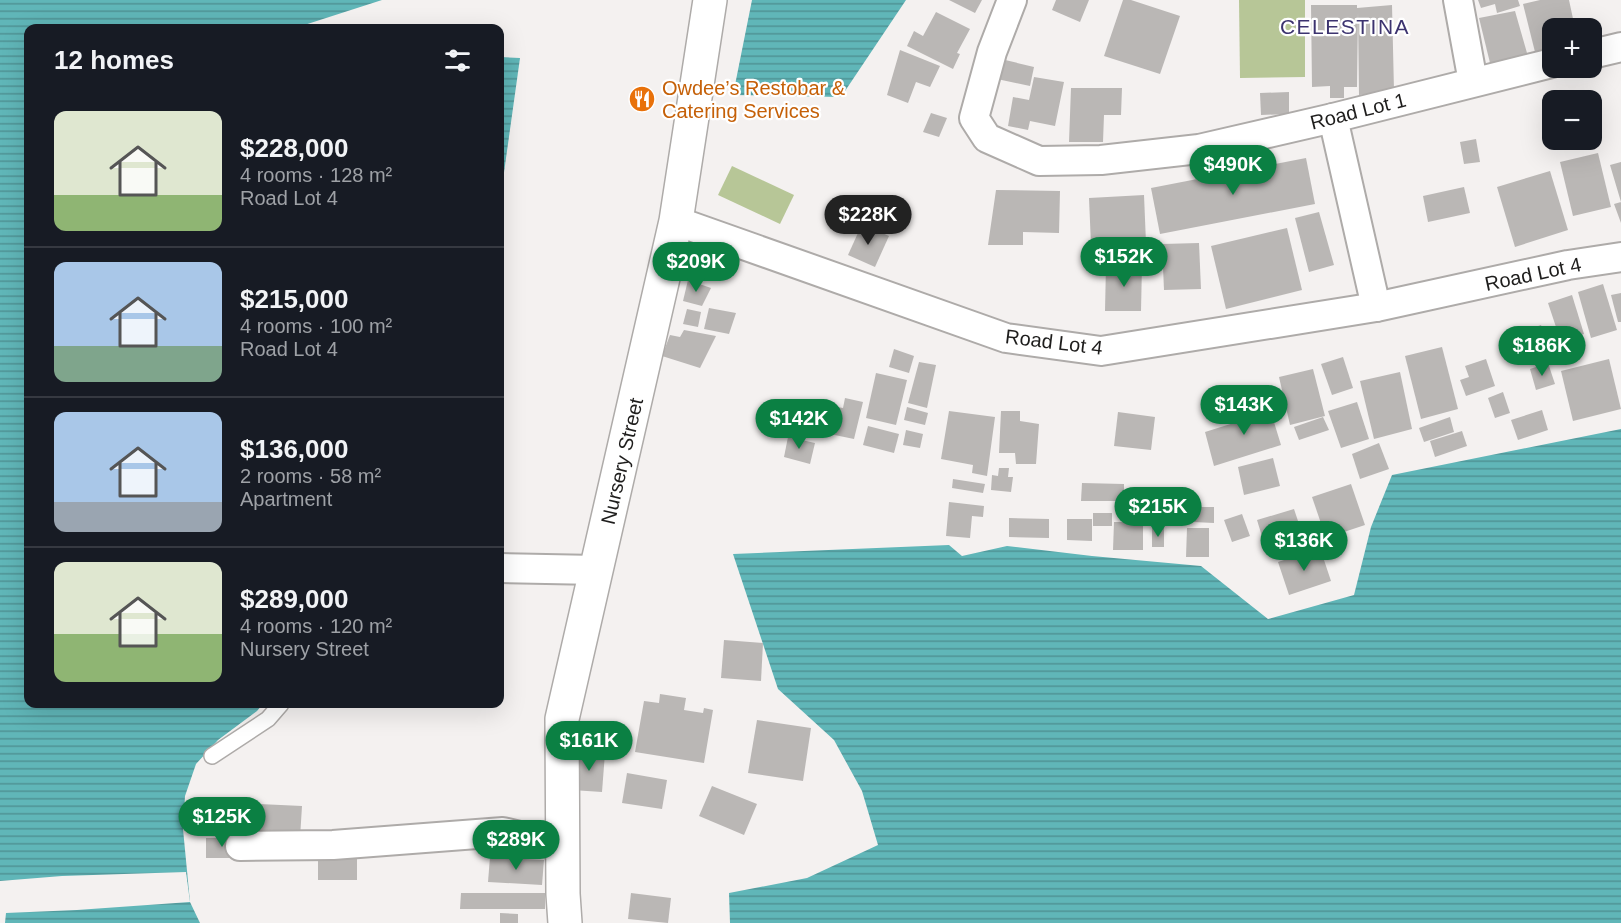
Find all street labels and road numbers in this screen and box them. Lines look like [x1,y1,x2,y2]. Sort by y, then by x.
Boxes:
street label: Road Lot 1 [1308,88,1408,134]
street label: Road Lot 4 [1483,253,1583,295]
street label: Road Lot 4 [1004,325,1104,359]
street label: Nursery Street [597,395,647,526]

